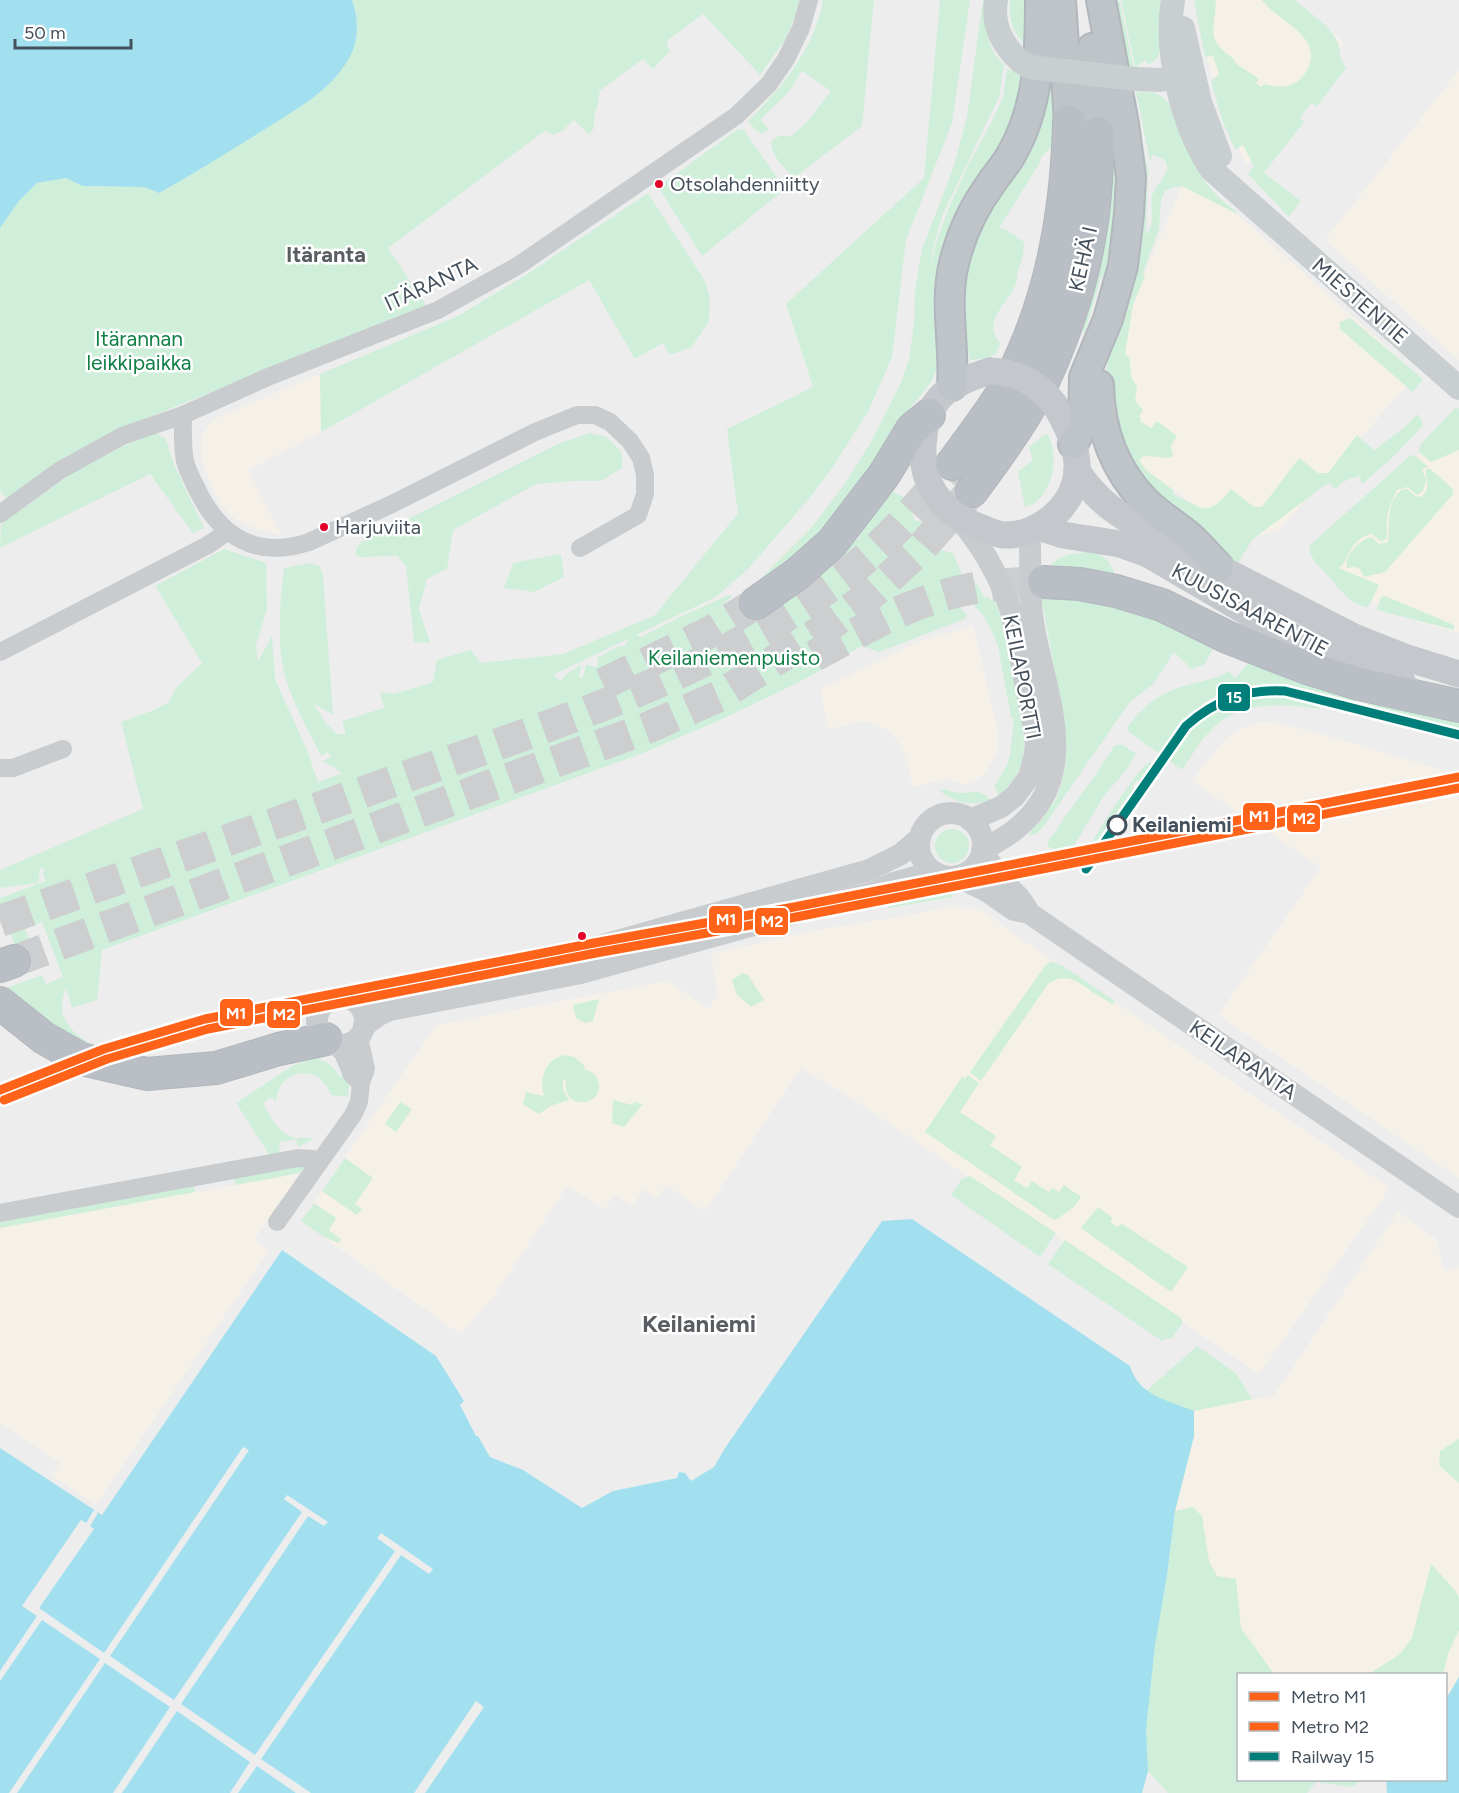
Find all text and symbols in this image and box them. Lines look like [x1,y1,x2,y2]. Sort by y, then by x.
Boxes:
scale bar [15,12,130,50]
text: 50 m [24,22,66,44]
place label: Otsolahdenniitty [670,172,820,196]
marker: Otsolahdenniitty [653,178,665,190]
street label: KEHÄ I [1063,224,1102,294]
district label: Itäranta [286,241,366,268]
street label: ITÄRANTA [380,251,481,316]
street label: MIESTENTIE [1307,252,1413,349]
park label: Itärannan leikkipaikka [86,326,192,375]
place label: Harjuviita [335,515,421,539]
marker: Harjuviita [318,521,330,533]
street label: KUUSISAARENTIE [1168,558,1333,661]
street label: KEILAPORTTI [998,612,1047,741]
park label: Keilaniemenpuisto [648,645,820,670]
line badge: 15 [1217,683,1251,712]
text: 15 [1226,688,1242,707]
line badge: M1 [1242,802,1276,831]
line badge: M2 [1286,804,1321,833]
text: M1 [1249,807,1269,826]
text: M2 [1293,809,1315,828]
place label: Keilaniemi [1132,812,1232,837]
marker: Keilaniemi [1107,815,1127,835]
line badge: M1 [708,905,743,934]
line badge: M2 [754,907,789,936]
text: M1 [716,910,736,929]
text: M2 [761,912,783,931]
unlabelled marker [576,930,588,942]
line badge: M1 [219,998,254,1027]
line badge: M2 [266,1000,301,1029]
text: M1 [226,1004,246,1023]
text: M2 [273,1005,295,1024]
street label: KEILARANTA [1185,1015,1302,1105]
district label: Keilaniemi [642,1309,756,1338]
legend [1237,1673,1447,1781]
text: Metro M1 [1291,1686,1367,1708]
text: Metro M2 [1291,1716,1369,1738]
text: Railway 15 [1291,1746,1374,1768]

